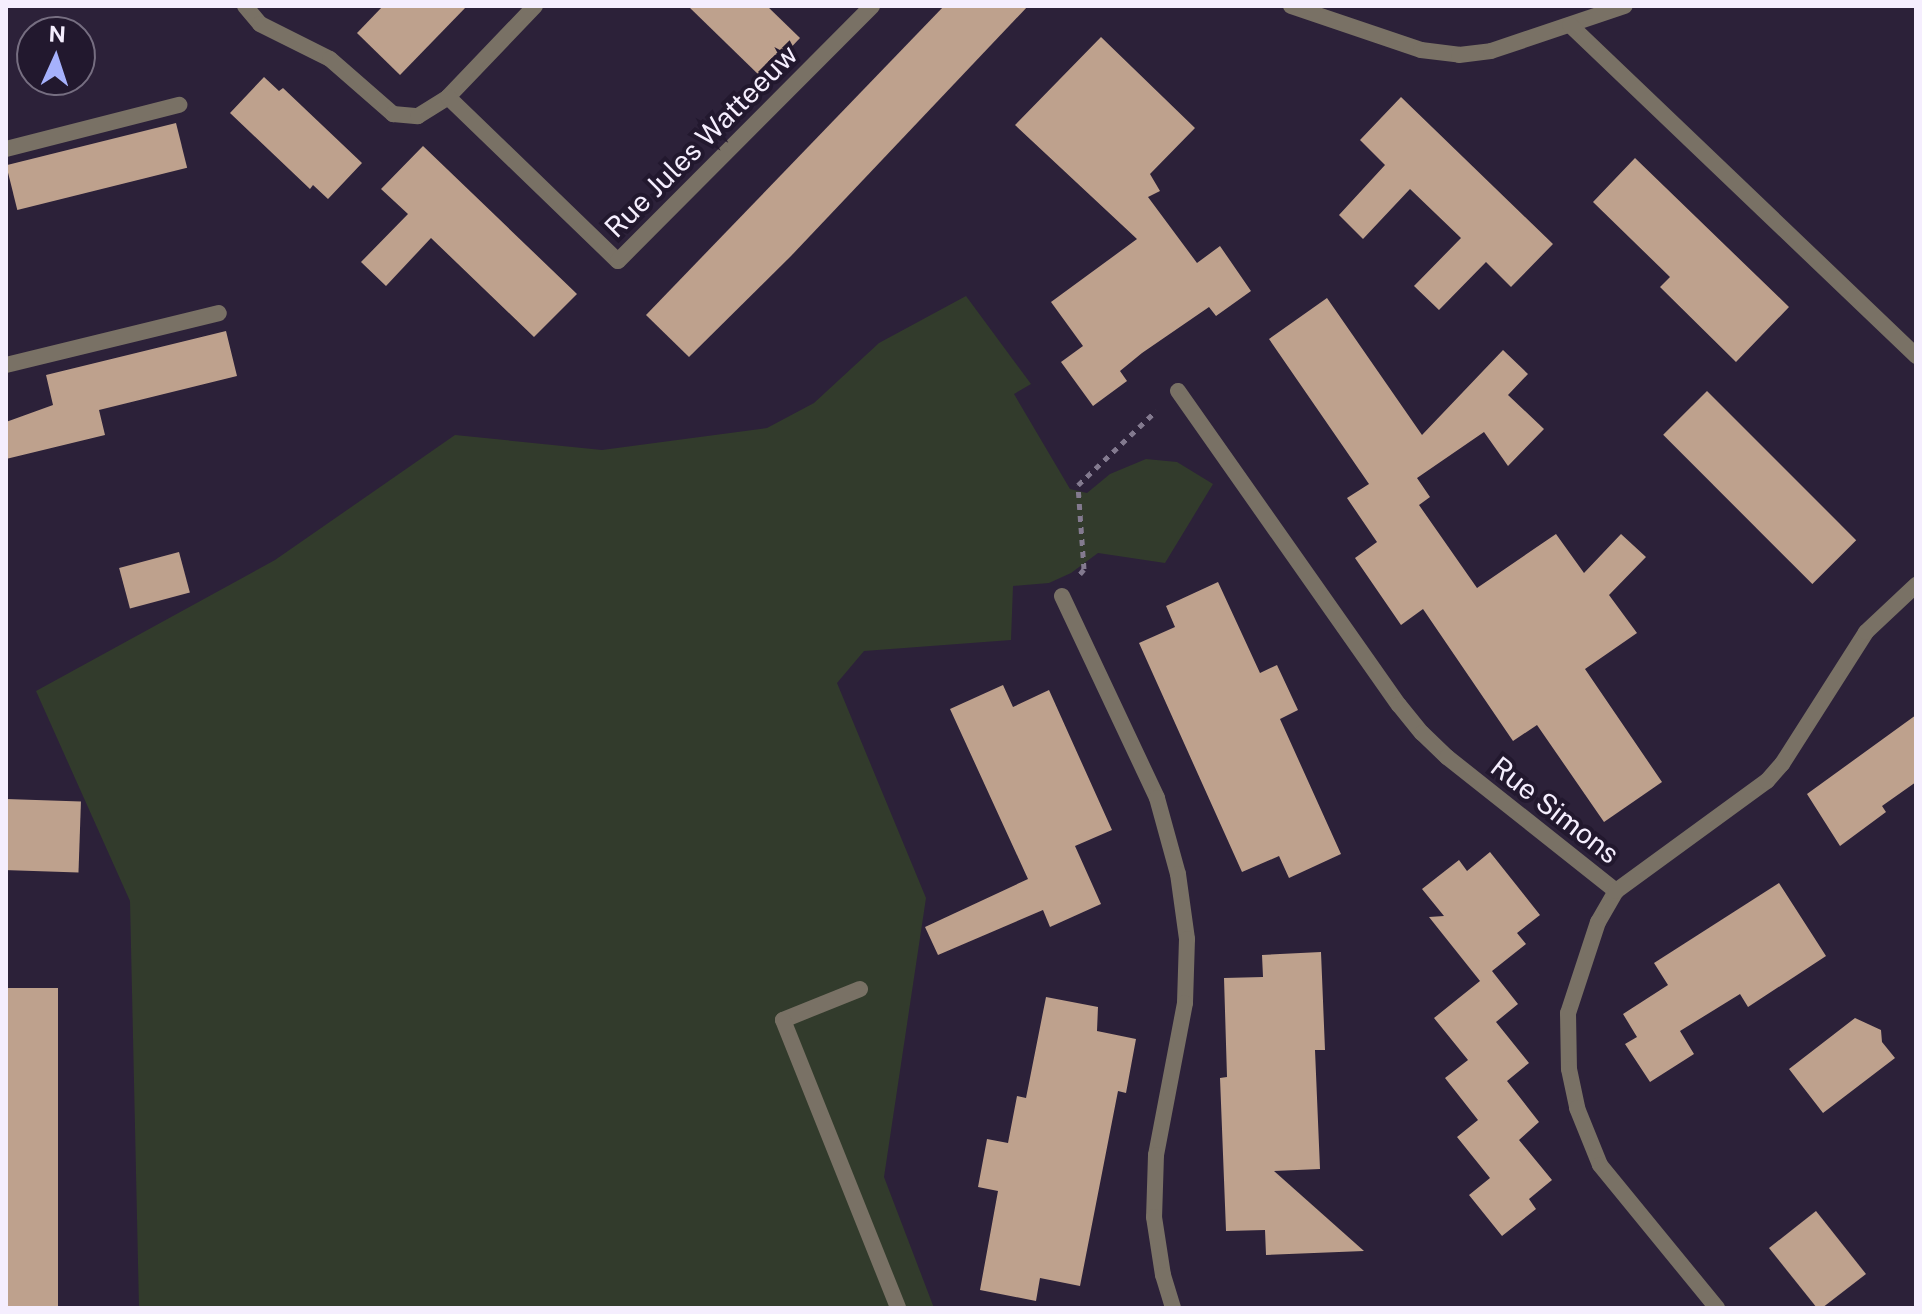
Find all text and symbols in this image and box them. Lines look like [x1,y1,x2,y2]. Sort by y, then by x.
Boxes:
north arrow [16,16,96,96]
text: N [48,21,66,47]
street label: Rue Jules Watteeuw [597,37,805,245]
street label: Rue Simons [1484,749,1626,871]

